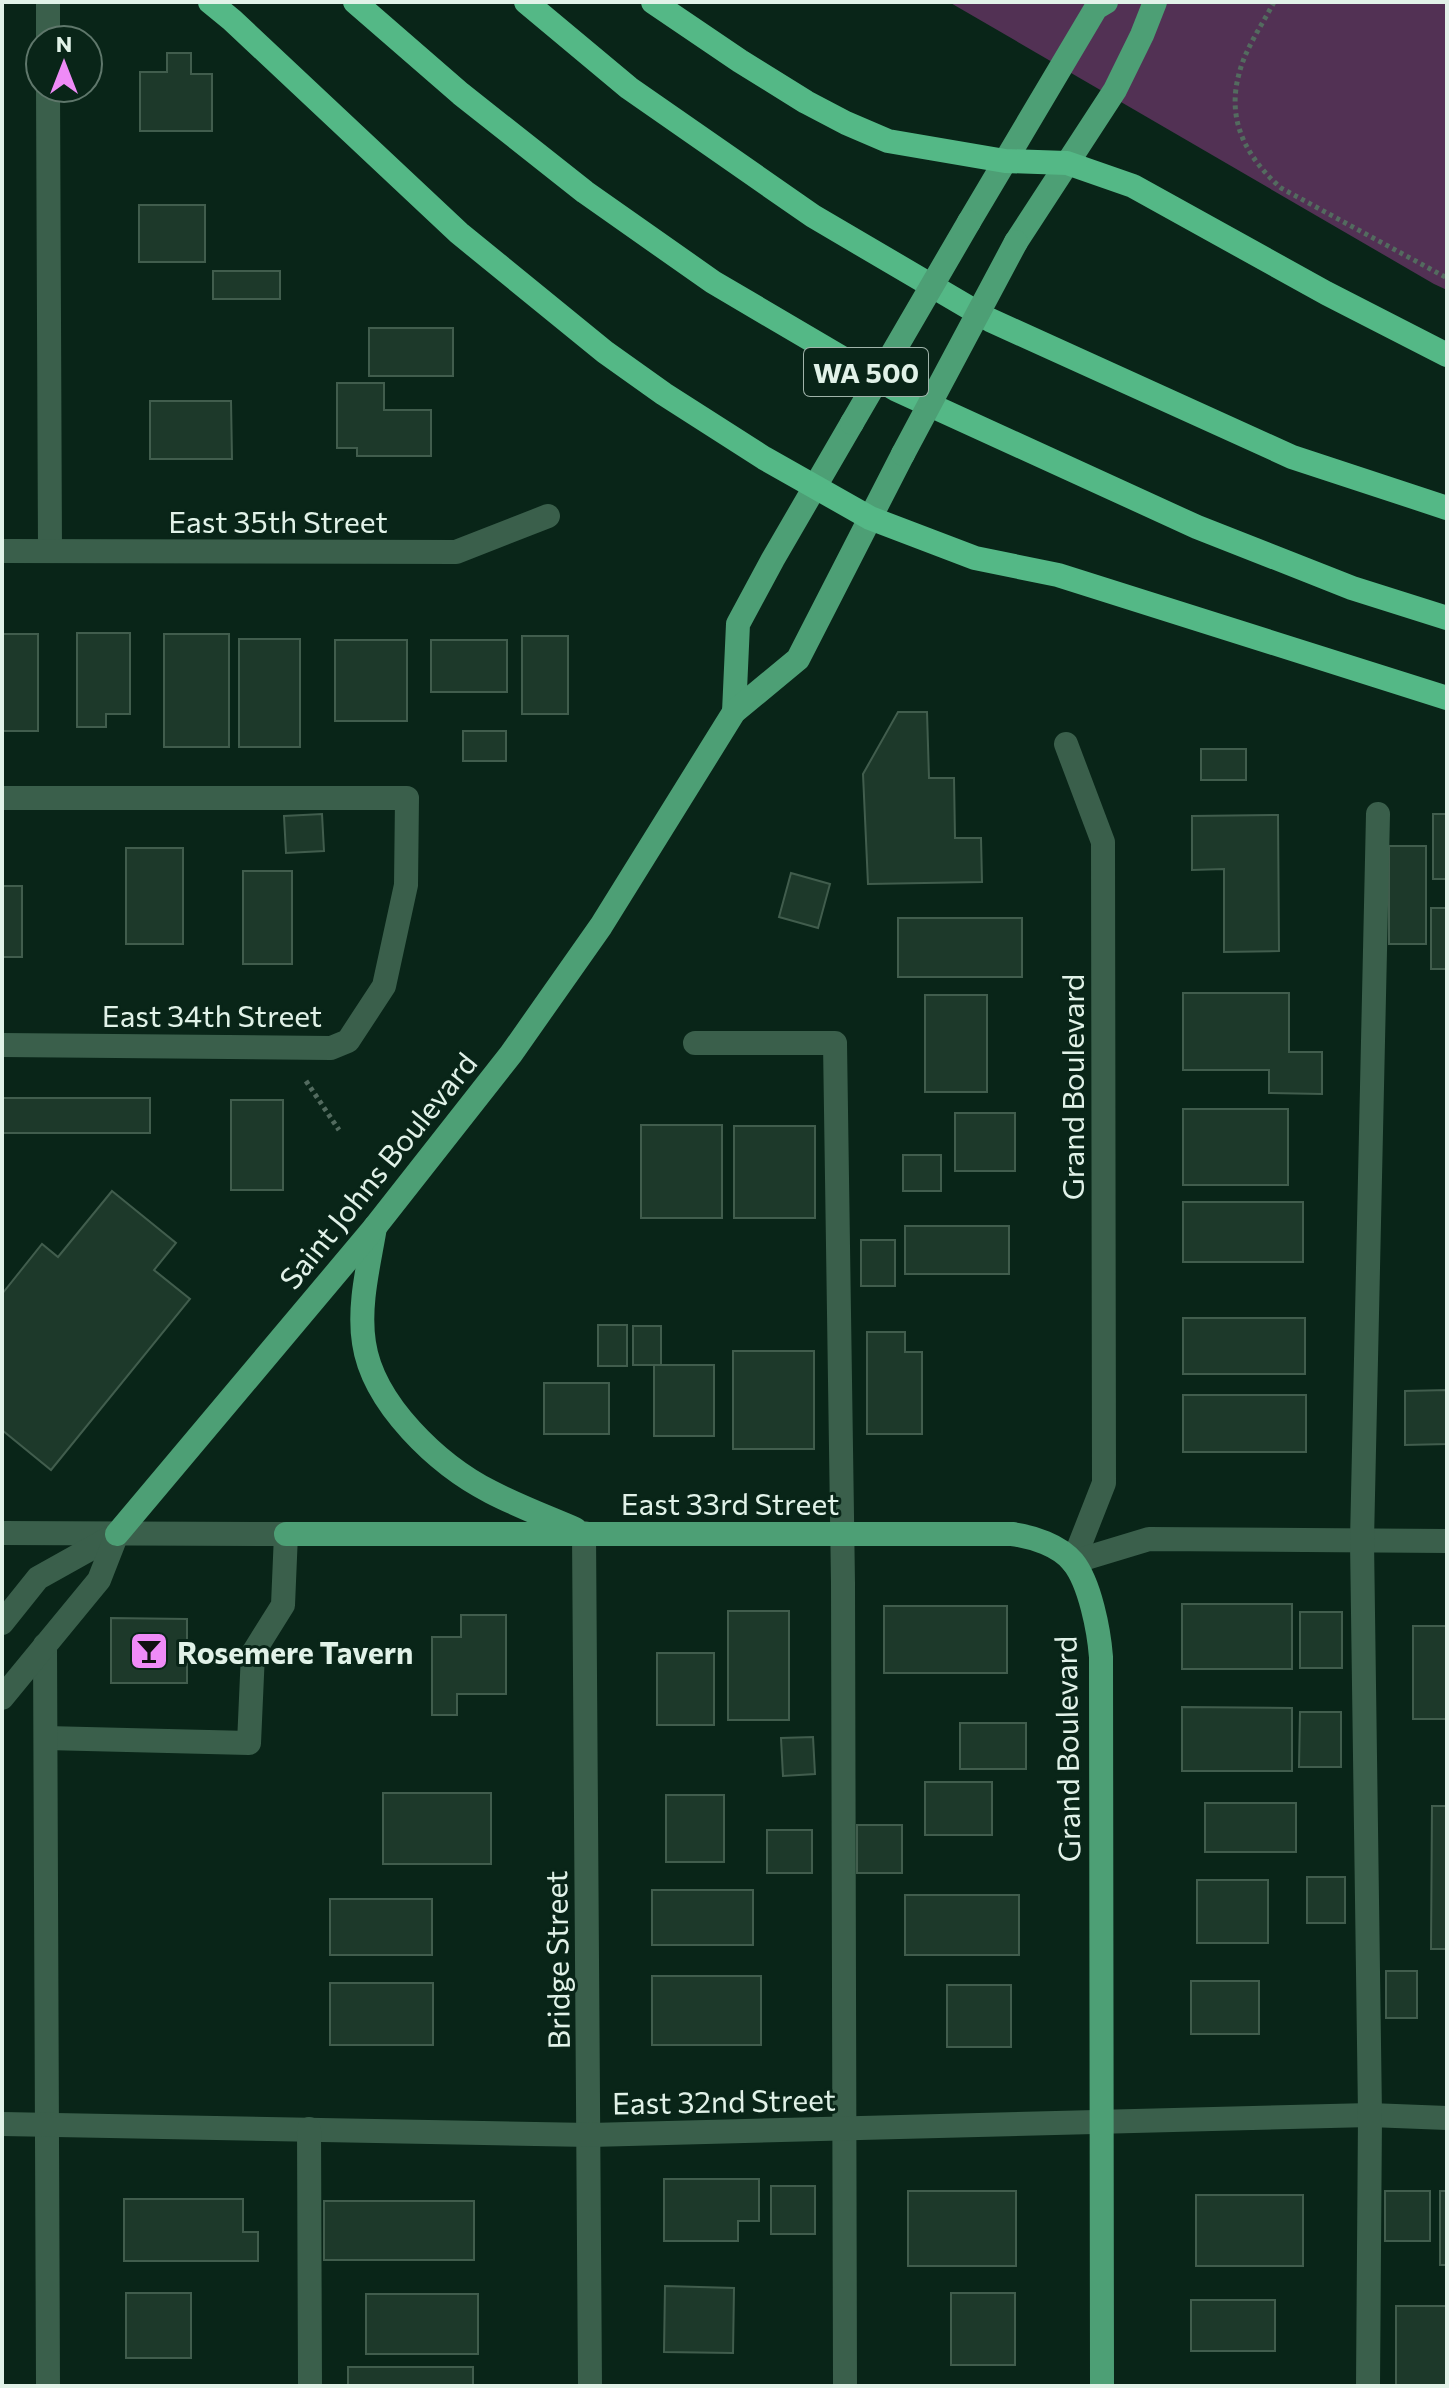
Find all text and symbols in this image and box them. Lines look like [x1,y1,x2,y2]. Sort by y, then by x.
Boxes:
north arrow [24,24,104,104]
text: N [56,30,72,57]
road number: WA 500 [804,348,928,396]
street label: East 35th Street [168,502,388,539]
street label: Grand Boulevard [1053,974,1090,1200]
street label: East 34th Street [102,996,322,1033]
street label: Saint Johns Boulevard [270,1044,484,1296]
street label: East 33rd Street [621,1484,839,1521]
bar icon: Rosemere Tavern [128,1630,170,1672]
place label: Rosemere Tavern [177,1633,413,1670]
street label: Grand Boulevard [1046,1636,1086,1862]
street label: Bridge Street [536,1870,576,2050]
street label: East 32nd Street [612,2080,836,2120]

